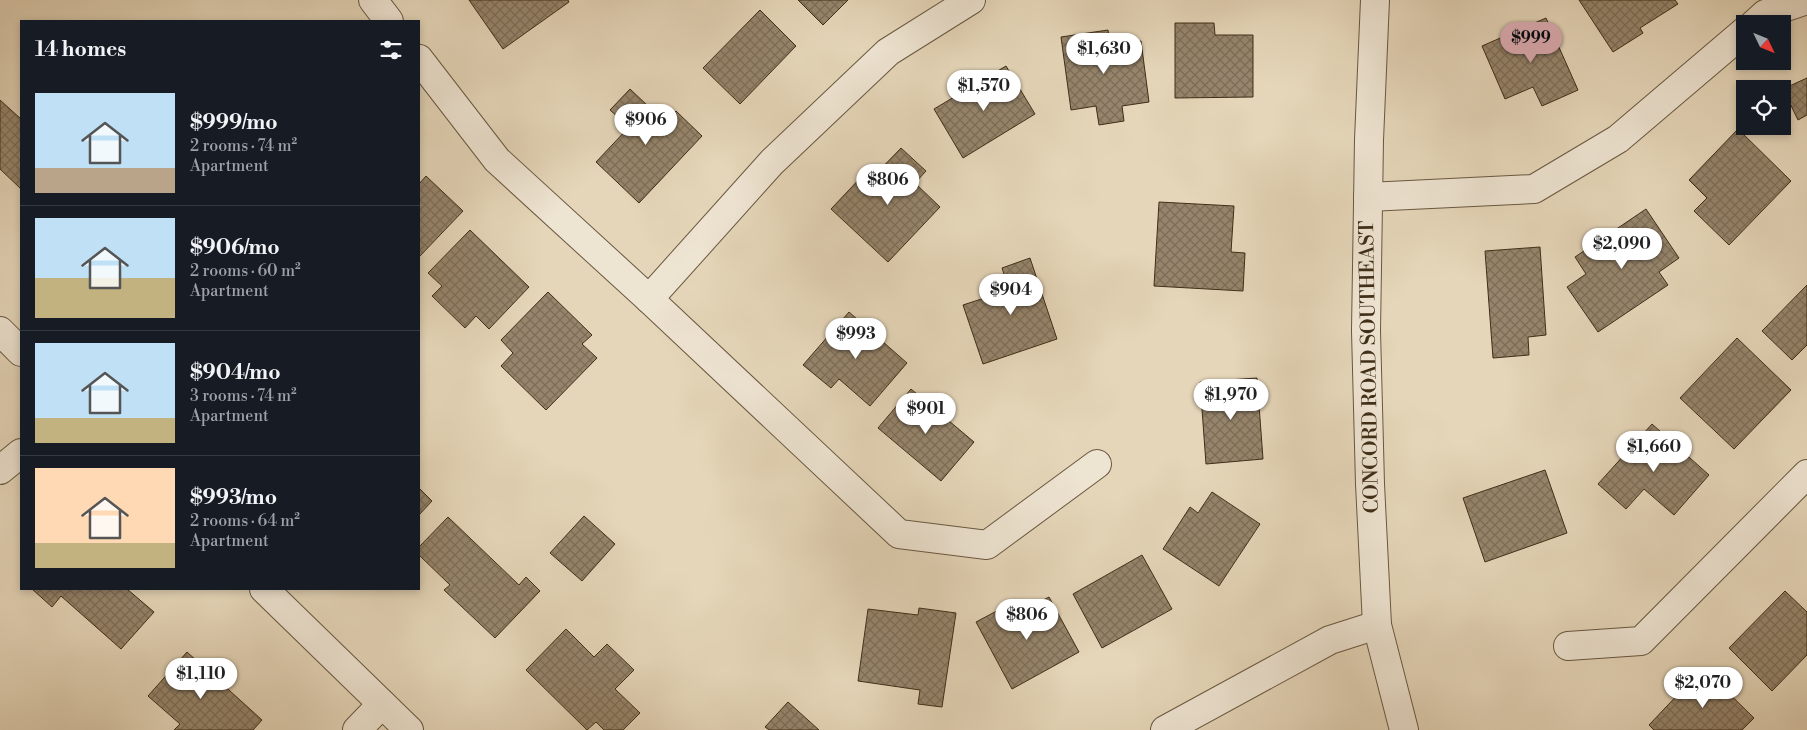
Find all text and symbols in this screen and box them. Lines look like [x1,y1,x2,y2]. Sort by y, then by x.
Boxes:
north arrow [1736,15,1791,70]
map controls [1736,15,1791,135]
pin: $999 [1501,22,1561,64]
text: $999 [1511,28,1551,48]
pin: $1,630 [1063,32,1145,75]
icon: filters [377,36,405,64]
text: 14 homes [35,37,126,63]
text: $1,630 [1077,39,1131,59]
pin: $1,570 [943,70,1025,112]
text: $1,570 [958,76,1010,96]
button: locate [1736,80,1791,135]
pin: $906 [616,104,676,146]
text: $999/mo [190,110,278,136]
text: $906 [625,110,667,130]
icon: home [75,113,135,173]
text: 2 rooms · 74 m² [190,136,297,156]
text: Apartment [190,156,269,176]
pin: $806 [858,164,918,206]
text: $806 [867,170,909,190]
street label: CONCORD ROAD SOUTHEAST [1355,220,1385,514]
pin: $2,090 [1581,228,1663,270]
text: $2,090 [1593,234,1651,254]
text: $906/mo [190,235,280,261]
icon: home [75,238,135,298]
text: 2 rooms · 60 m² [190,261,301,281]
pin: $904 [981,274,1041,316]
text: $904 [990,280,1032,300]
text: Apartment [190,281,269,301]
pin: $993 [826,318,886,360]
text: $993 [836,324,876,344]
text: $904/mo [190,360,281,386]
icon: home [75,363,135,423]
pin: $1,970 [1190,378,1272,421]
text: $1,970 [1205,385,1257,405]
text: 3 rooms · 74 m² [190,386,297,406]
pin: $901 [896,392,956,435]
text: $901 [907,399,945,419]
text: Apartment [190,406,269,426]
pin: $1,660 [1613,430,1695,473]
text: $1,660 [1627,437,1681,457]
text: $993/mo [190,485,277,511]
icon: home [75,488,135,548]
text: 2 rooms · 64 m² [190,511,300,531]
text: Apartment [190,531,269,551]
pin: $806 [997,598,1057,641]
text: $806 [1006,605,1048,625]
pin: $1,110 [160,658,242,700]
text: $1,110 [176,664,226,684]
pin: $2,070 [1662,666,1744,709]
text: $2,070 [1675,673,1731,693]

